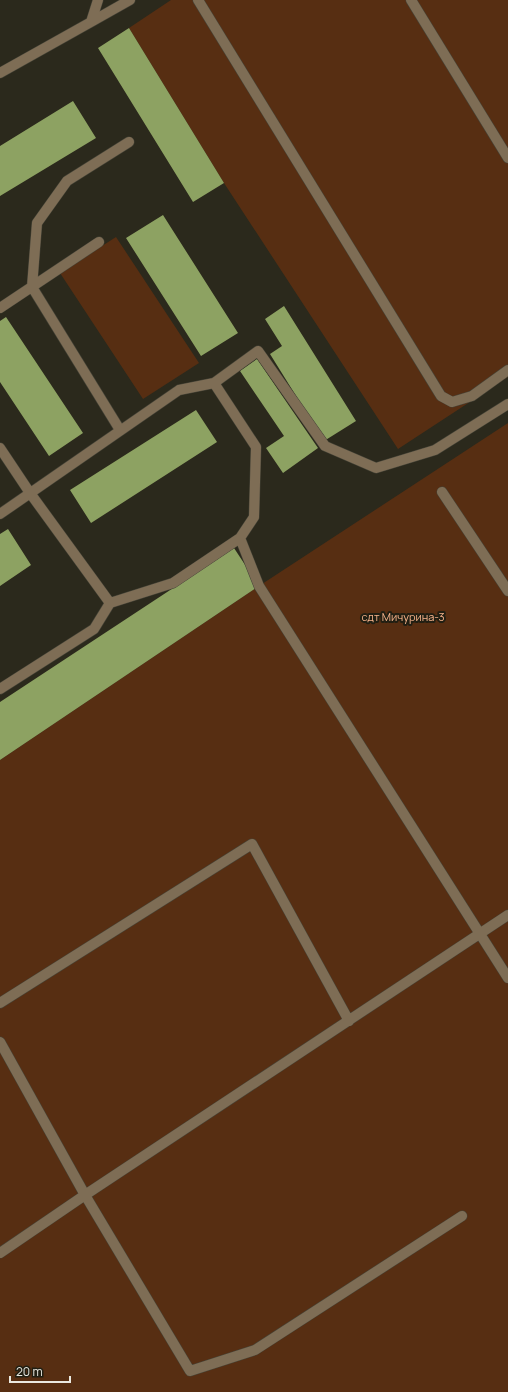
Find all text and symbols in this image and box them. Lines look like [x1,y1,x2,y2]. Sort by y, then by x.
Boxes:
park label: сдт Мичурина-3 [361,609,445,624]
scale bar [10,1358,70,1384]
text: 20 m [16,1363,43,1380]

